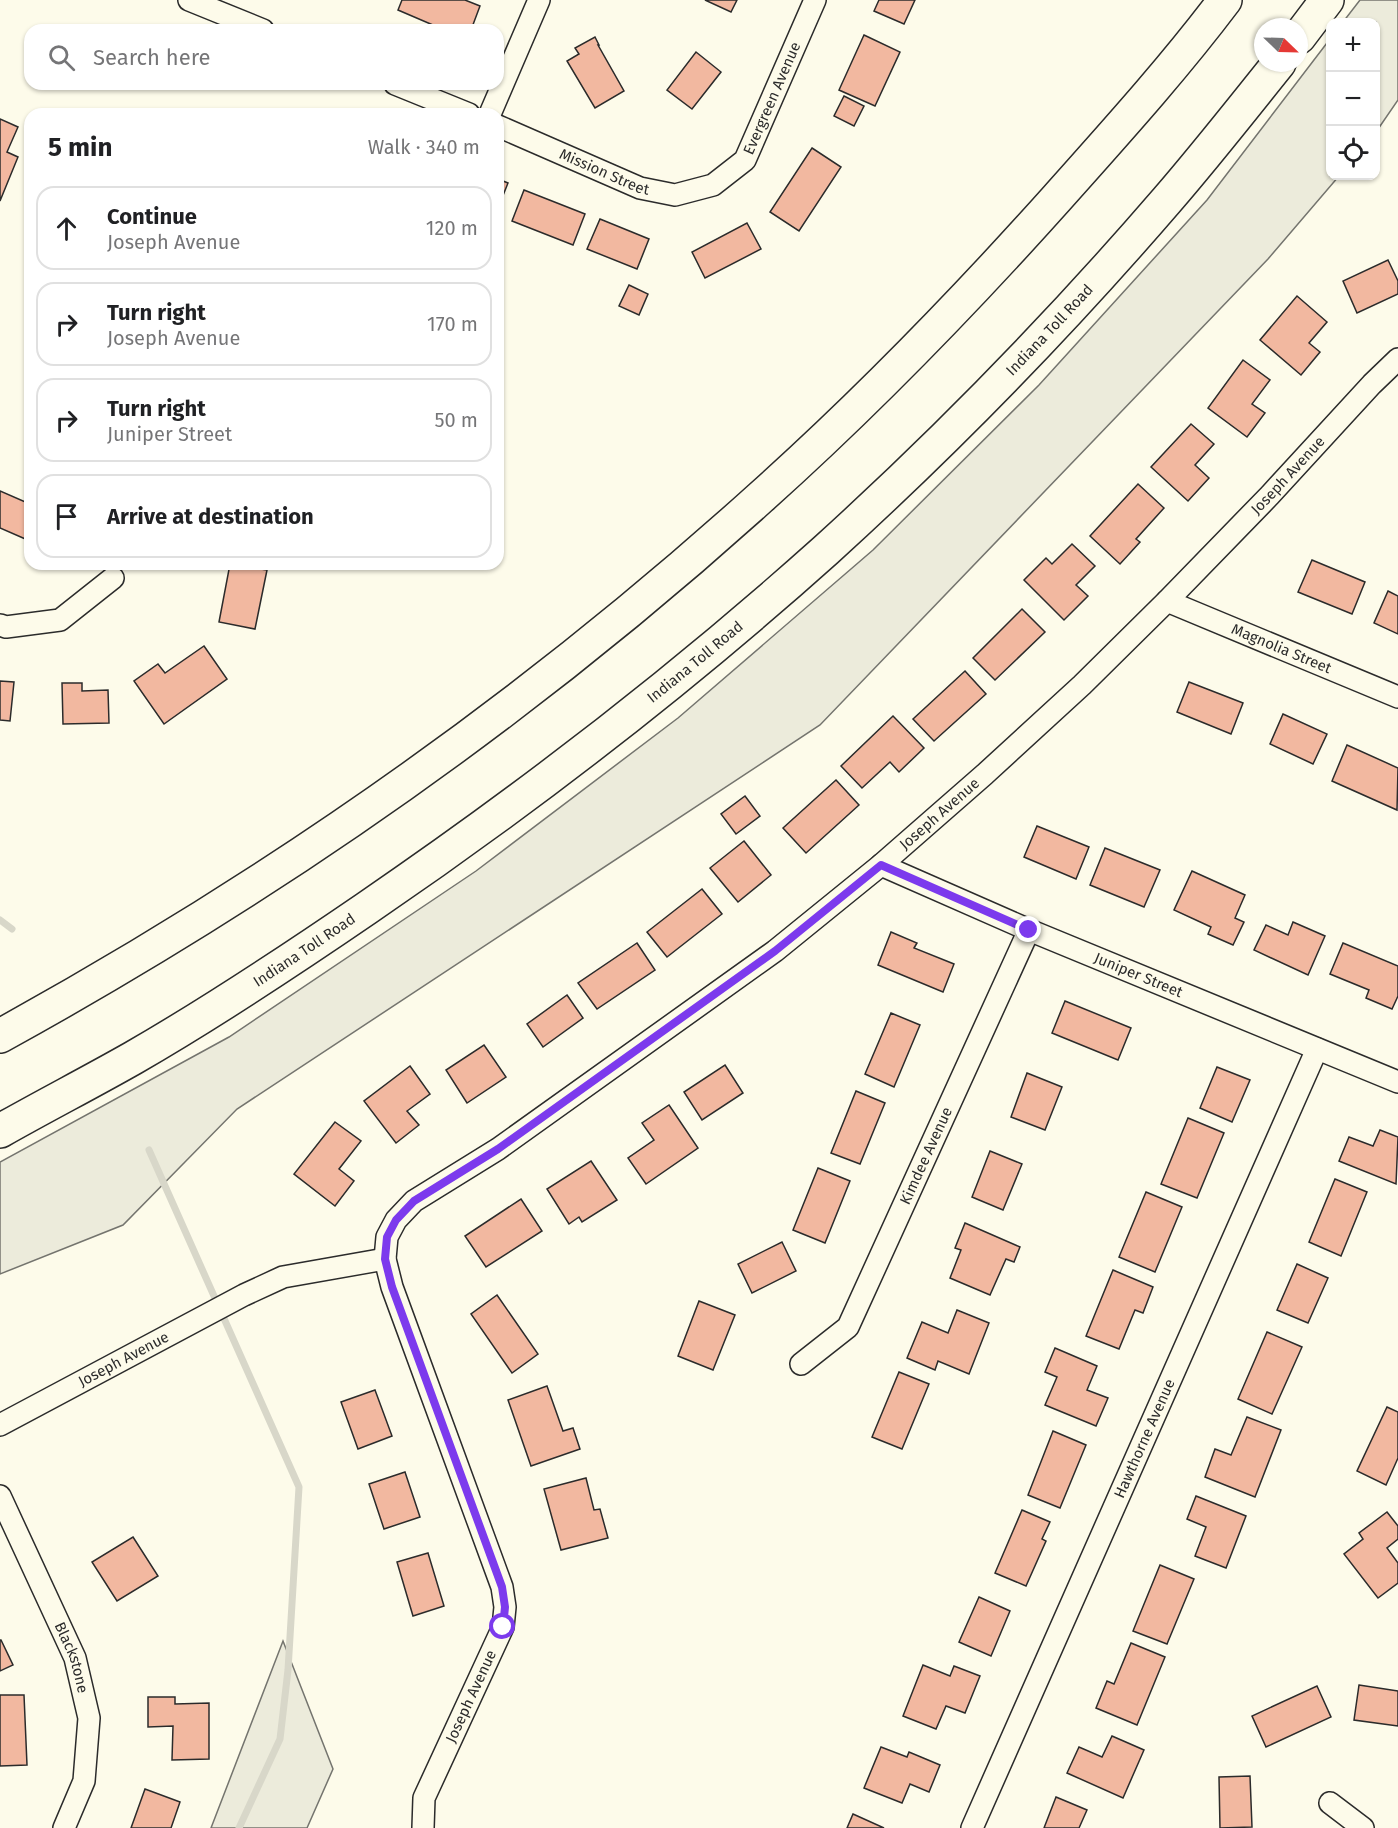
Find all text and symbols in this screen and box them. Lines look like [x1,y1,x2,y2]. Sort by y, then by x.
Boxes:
north arrow [1254,18,1308,72]
map controls [1326,18,1380,180]
button: + [1326,18,1380,72]
search box [24,24,504,90]
street label: Evergreen Avenue [740,39,805,157]
icon: search [45,41,78,74]
text: Search here [93,44,211,71]
button: − [1326,72,1380,126]
button: locate [1326,126,1380,180]
text: 5 min [48,132,112,163]
text: Walk · 340 m [368,135,480,159]
street label: Mission Street [557,145,651,199]
text: Continue [107,203,197,230]
icon: ahead [50,212,83,245]
text: 120 m [426,216,478,240]
text: Joseph Avenue [107,230,240,254]
street label: Indiana Toll Road [1002,281,1097,379]
text: Turn right [107,299,206,326]
icon: right [50,308,83,341]
text: 170 m [427,312,478,336]
text: Joseph Avenue [107,326,240,350]
text: Turn right [107,395,206,422]
icon: right [50,404,83,437]
text: 50 m [434,408,478,432]
text: Juniper Street [107,422,232,446]
street label: Joseph Avenue [1247,433,1328,518]
icon: arrive [50,500,83,533]
text: Arrive at destination [107,503,314,530]
street label: Indiana Toll Road [644,617,747,707]
street label: Magnolia Street [1229,620,1335,678]
street label: Joseph Avenue [896,774,983,854]
street label: Indiana Toll Road [250,910,359,991]
route end [1015,916,1041,942]
street label: Juniper Street [1092,949,1186,1002]
street label: Kimdee Avenue [896,1104,956,1207]
street label: Joseph Avenue [75,1328,172,1391]
street label: Hawthorne Avenue [1110,1376,1179,1501]
route start [489,1613,515,1639]
street label: Blackstone [51,1619,92,1695]
street label: Joseph Avenue [442,1647,500,1746]

